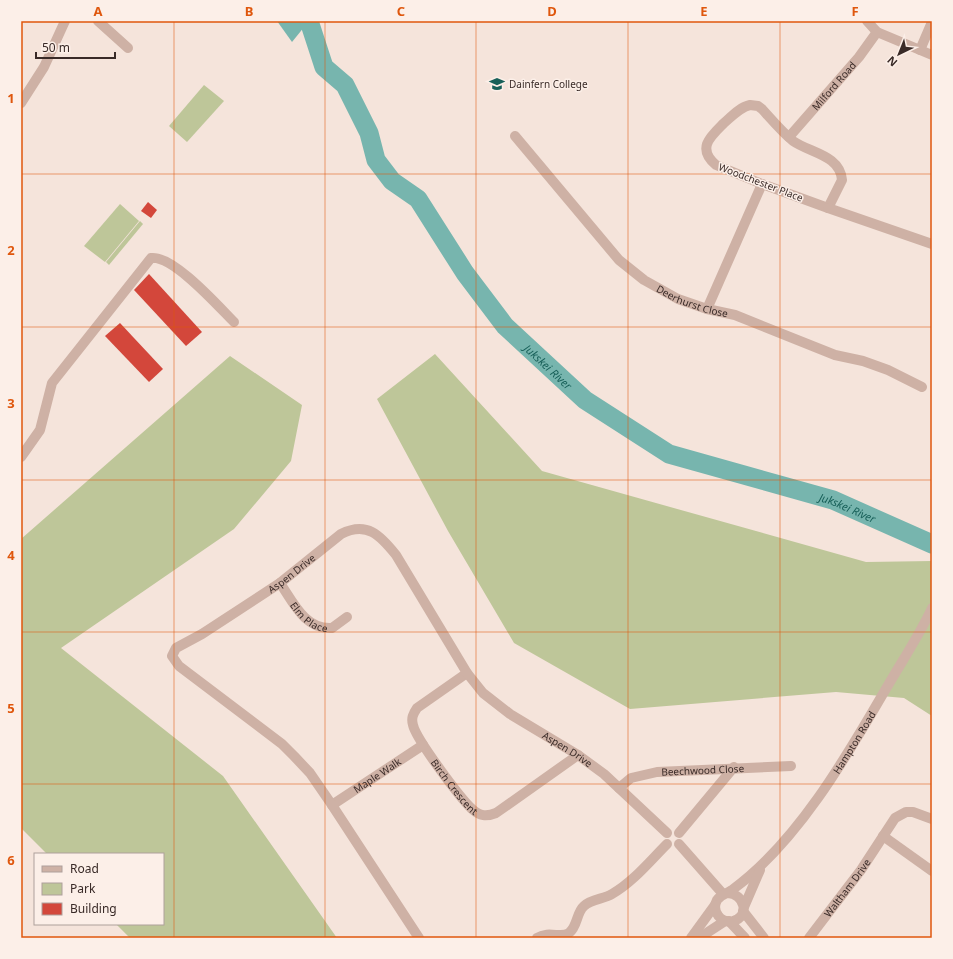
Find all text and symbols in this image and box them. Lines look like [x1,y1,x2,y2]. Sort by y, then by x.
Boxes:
text: A [94,2,103,20]
text: B [245,2,253,20]
text: C [397,2,405,20]
text: D [547,2,557,20]
text: E [700,2,708,20]
text: F [851,2,859,20]
scale bar [36,34,115,60]
north arrow [879,34,919,74]
text: 50 m [42,39,70,56]
text: N [883,53,900,70]
street label: Milford Road [809,58,859,113]
school or university icon: Dainfern College [488,75,506,93]
place label: Dainfern College [509,77,588,91]
text: 1 [7,89,15,107]
street label: Woodchester Place [717,159,806,205]
text: 2 [7,241,15,259]
street label: Deerhurst Close [654,281,730,320]
water label: Jukskei River [520,339,576,393]
text: 3 [7,394,15,412]
water label: Jukskei River [816,488,879,526]
text: 4 [7,546,15,564]
street label: Aspen Drive [265,550,318,596]
street label: Elm Place [287,599,329,635]
text: 5 [7,699,15,717]
street label: Hampton Road [829,708,879,776]
street label: Aspen Drive [540,728,596,770]
street label: Maple Walk [351,754,404,796]
street label: Birch Crescent [428,756,481,818]
street label: Beechwood Close [661,761,745,779]
text: 6 [7,851,15,869]
legend [34,853,164,925]
street label: Waltham Drive [821,856,874,920]
text: Road [70,860,99,877]
text: Park [70,880,96,897]
text: Building [70,900,117,917]

